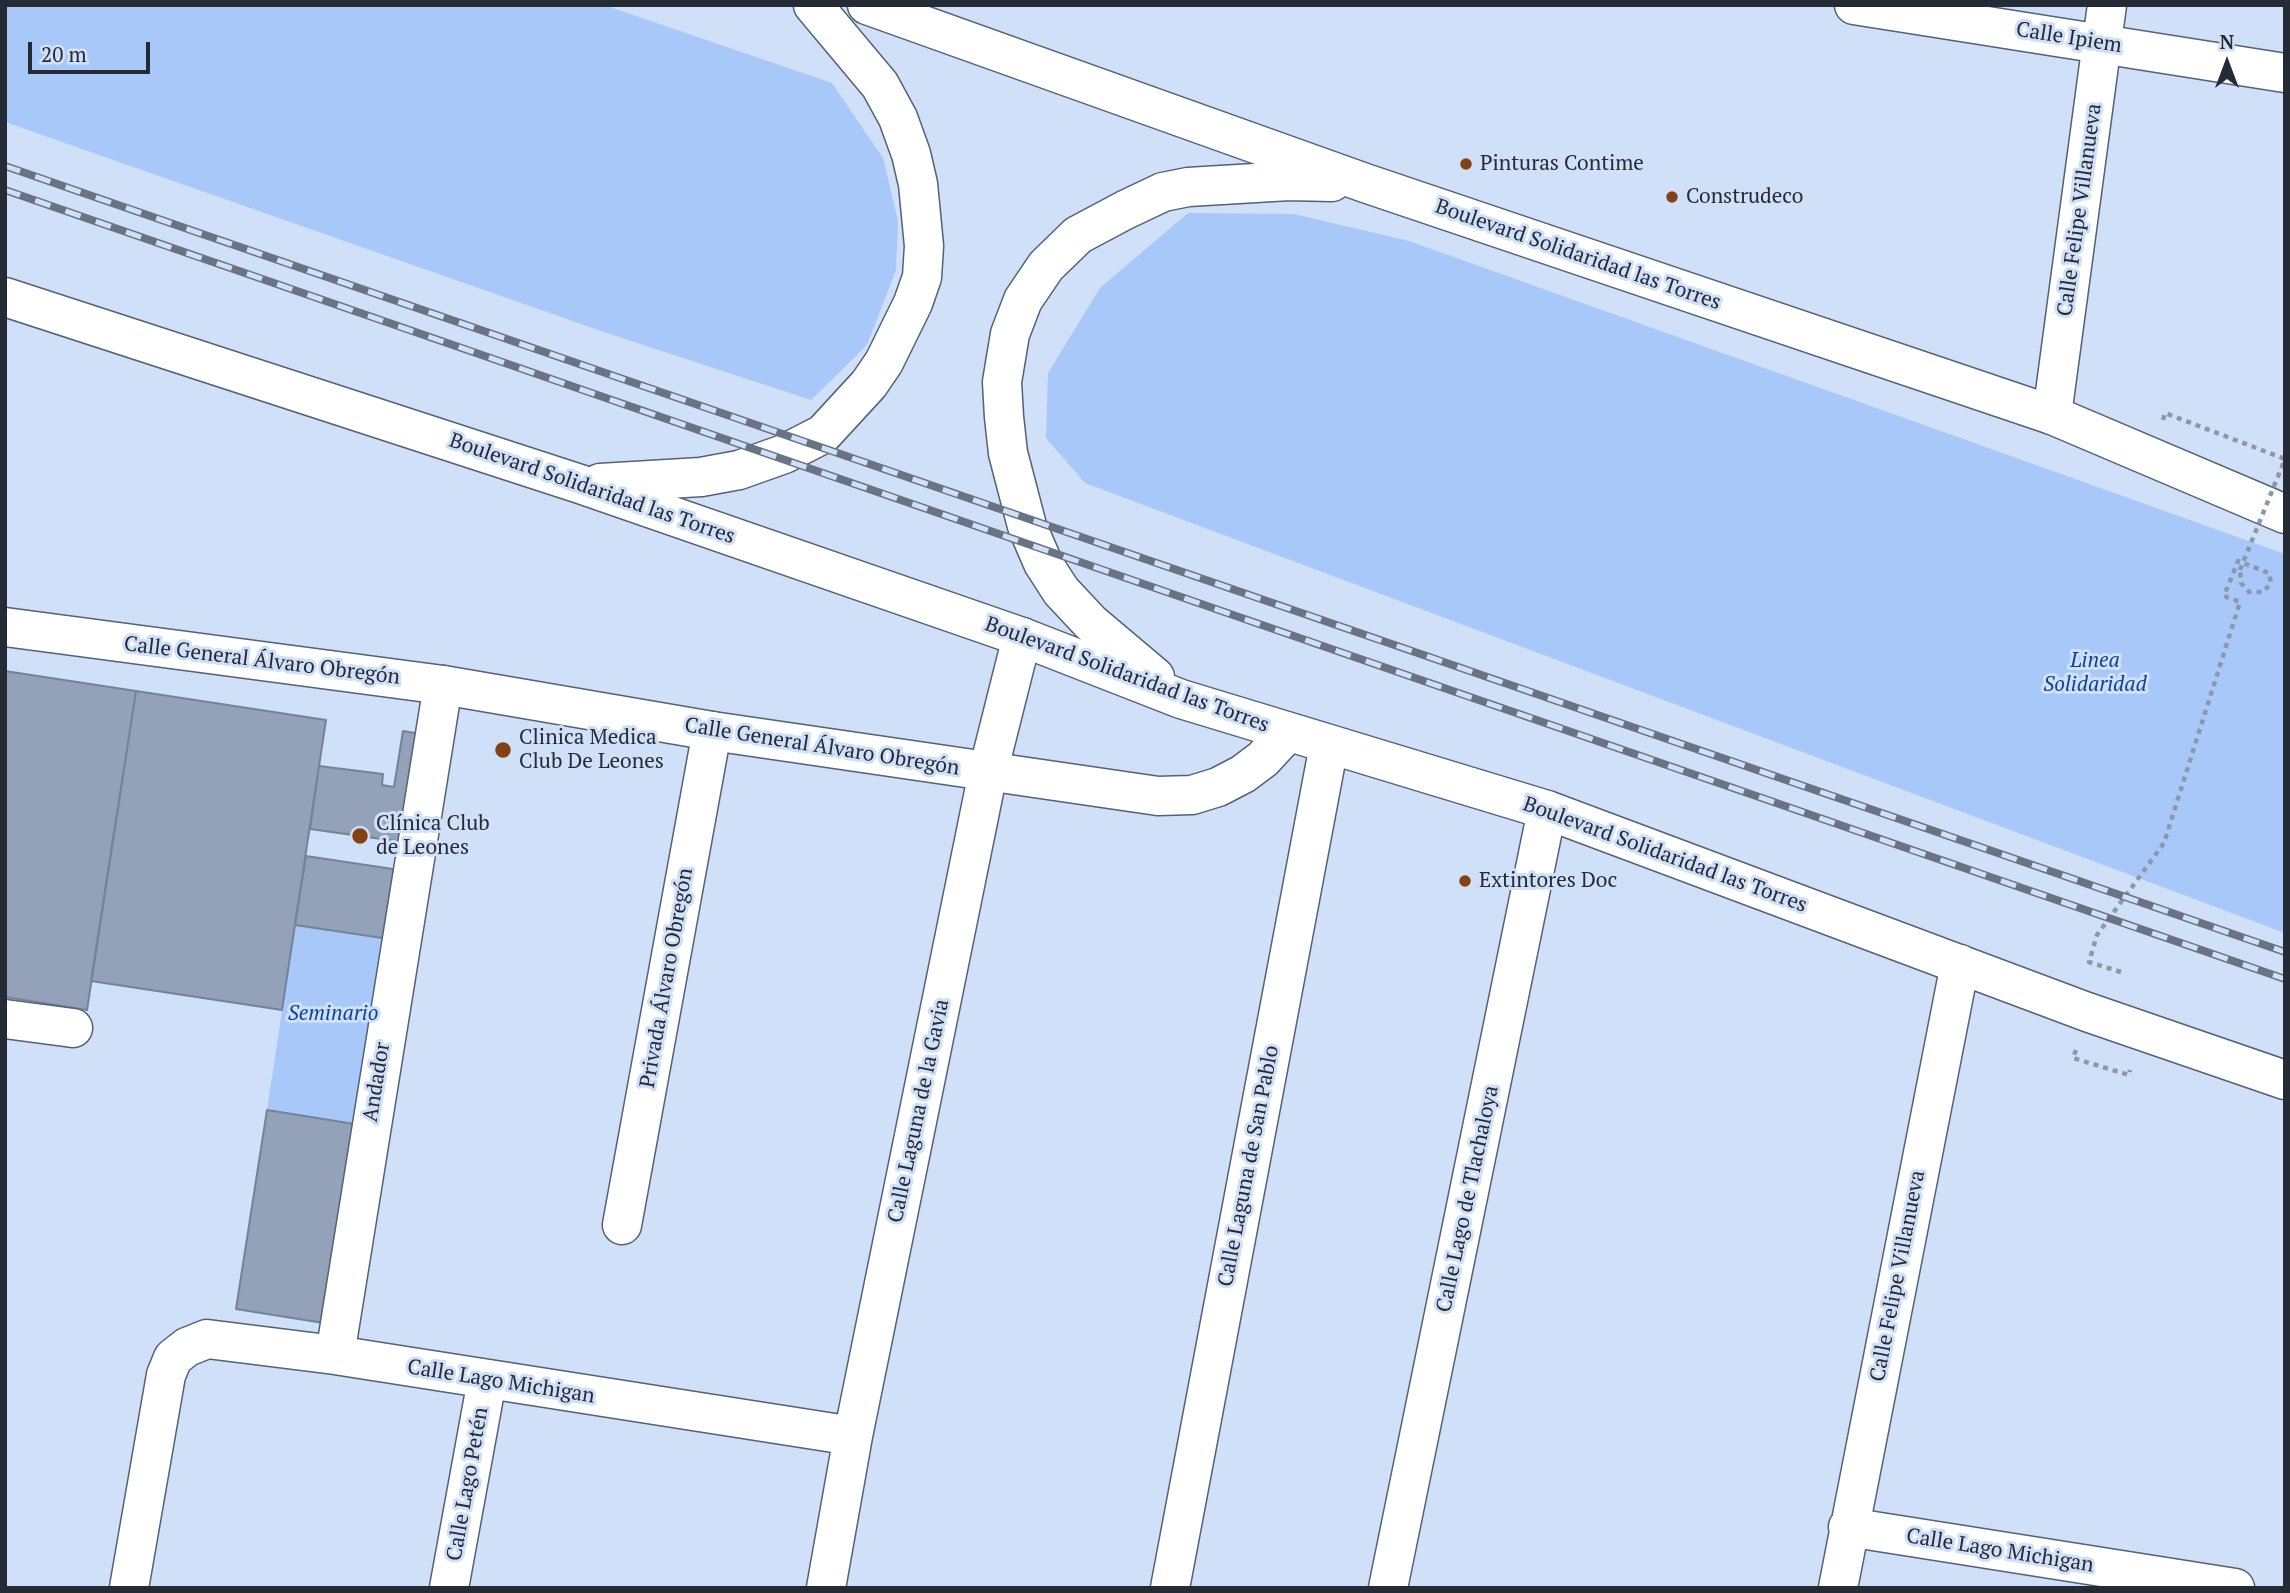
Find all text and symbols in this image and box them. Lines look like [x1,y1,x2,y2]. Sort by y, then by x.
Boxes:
street label: Calle Ipiem [2014,17,2124,59]
scale bar [32,28,154,72]
north arrow [2192,28,2262,98]
text: N [2220,29,2234,54]
text: 20 m [41,40,87,68]
street label: Calle Felipe Villanueva [2053,102,2107,318]
place label: Pinturas Contime [1480,151,1644,177]
marker: Pinturas Contime [1458,156,1474,172]
place label: Construdeco [1686,184,1803,210]
marker: Construdeco [1664,189,1680,205]
street label: Boulevard Solidaridad las Torres [1432,194,1724,316]
street label: Boulevard Solidaridad las Torres [446,428,738,550]
street label: Boulevard Solidaridad las Torres [981,612,1273,738]
street label: Calle General Álvaro Obregón [122,632,402,690]
park label: Linea Solidaridad [2043,648,2147,698]
street label: Calle General Álvaro Obregón [683,713,961,781]
place label: Clinica Medica Club De Leones [519,725,664,775]
marker: Clinica Medica Club De Leones [493,740,513,760]
street label: Boulevard Solidaridad las Torres [1519,792,1811,918]
place label: Clínica Club de Leones [376,811,490,861]
marker: Clínica Club de Leones [350,826,370,846]
street label: Privada Álvaro Obregón [635,866,699,1090]
place label: Extintores Doc [1479,868,1617,894]
marker: Extintores Doc [1457,873,1473,889]
street label: Calle Laguna de la Gavia [883,997,955,1225]
park label: Seminario [288,1001,378,1027]
street label: Andador [358,1040,396,1124]
street label: Calle Laguna de San Pablo [1213,1043,1285,1289]
street label: Calle Lago de Tlachaloya [1432,1083,1504,1315]
street label: Calle Felipe Villanueva [1865,1168,1931,1384]
street label: Calle Lago Michigan [405,1355,597,1409]
street label: Calle Lago Petén [442,1405,494,1563]
street label: Calle Lago Michigan [1904,1524,2096,1578]

